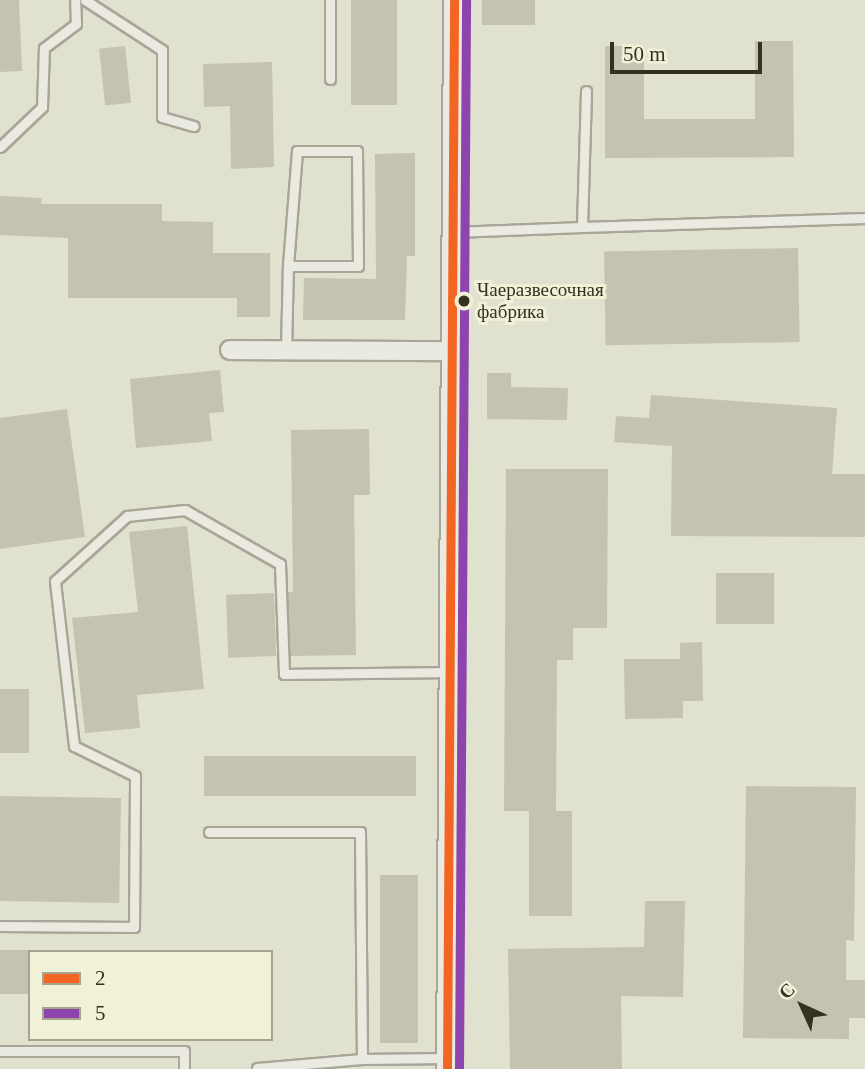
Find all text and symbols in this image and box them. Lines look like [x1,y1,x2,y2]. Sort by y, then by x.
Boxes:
scale bar [613,28,765,72]
text: 50 m [623,42,666,66]
place label: Чаеразвесочная фабрика [477,279,604,323]
marker: Чаеразвесочная фабрика [457,294,471,308]
legend [28,950,273,1041]
text: 2 [95,966,106,990]
north arrow [767,971,837,1041]
text: С [775,979,799,1003]
text: 5 [95,1001,106,1025]

